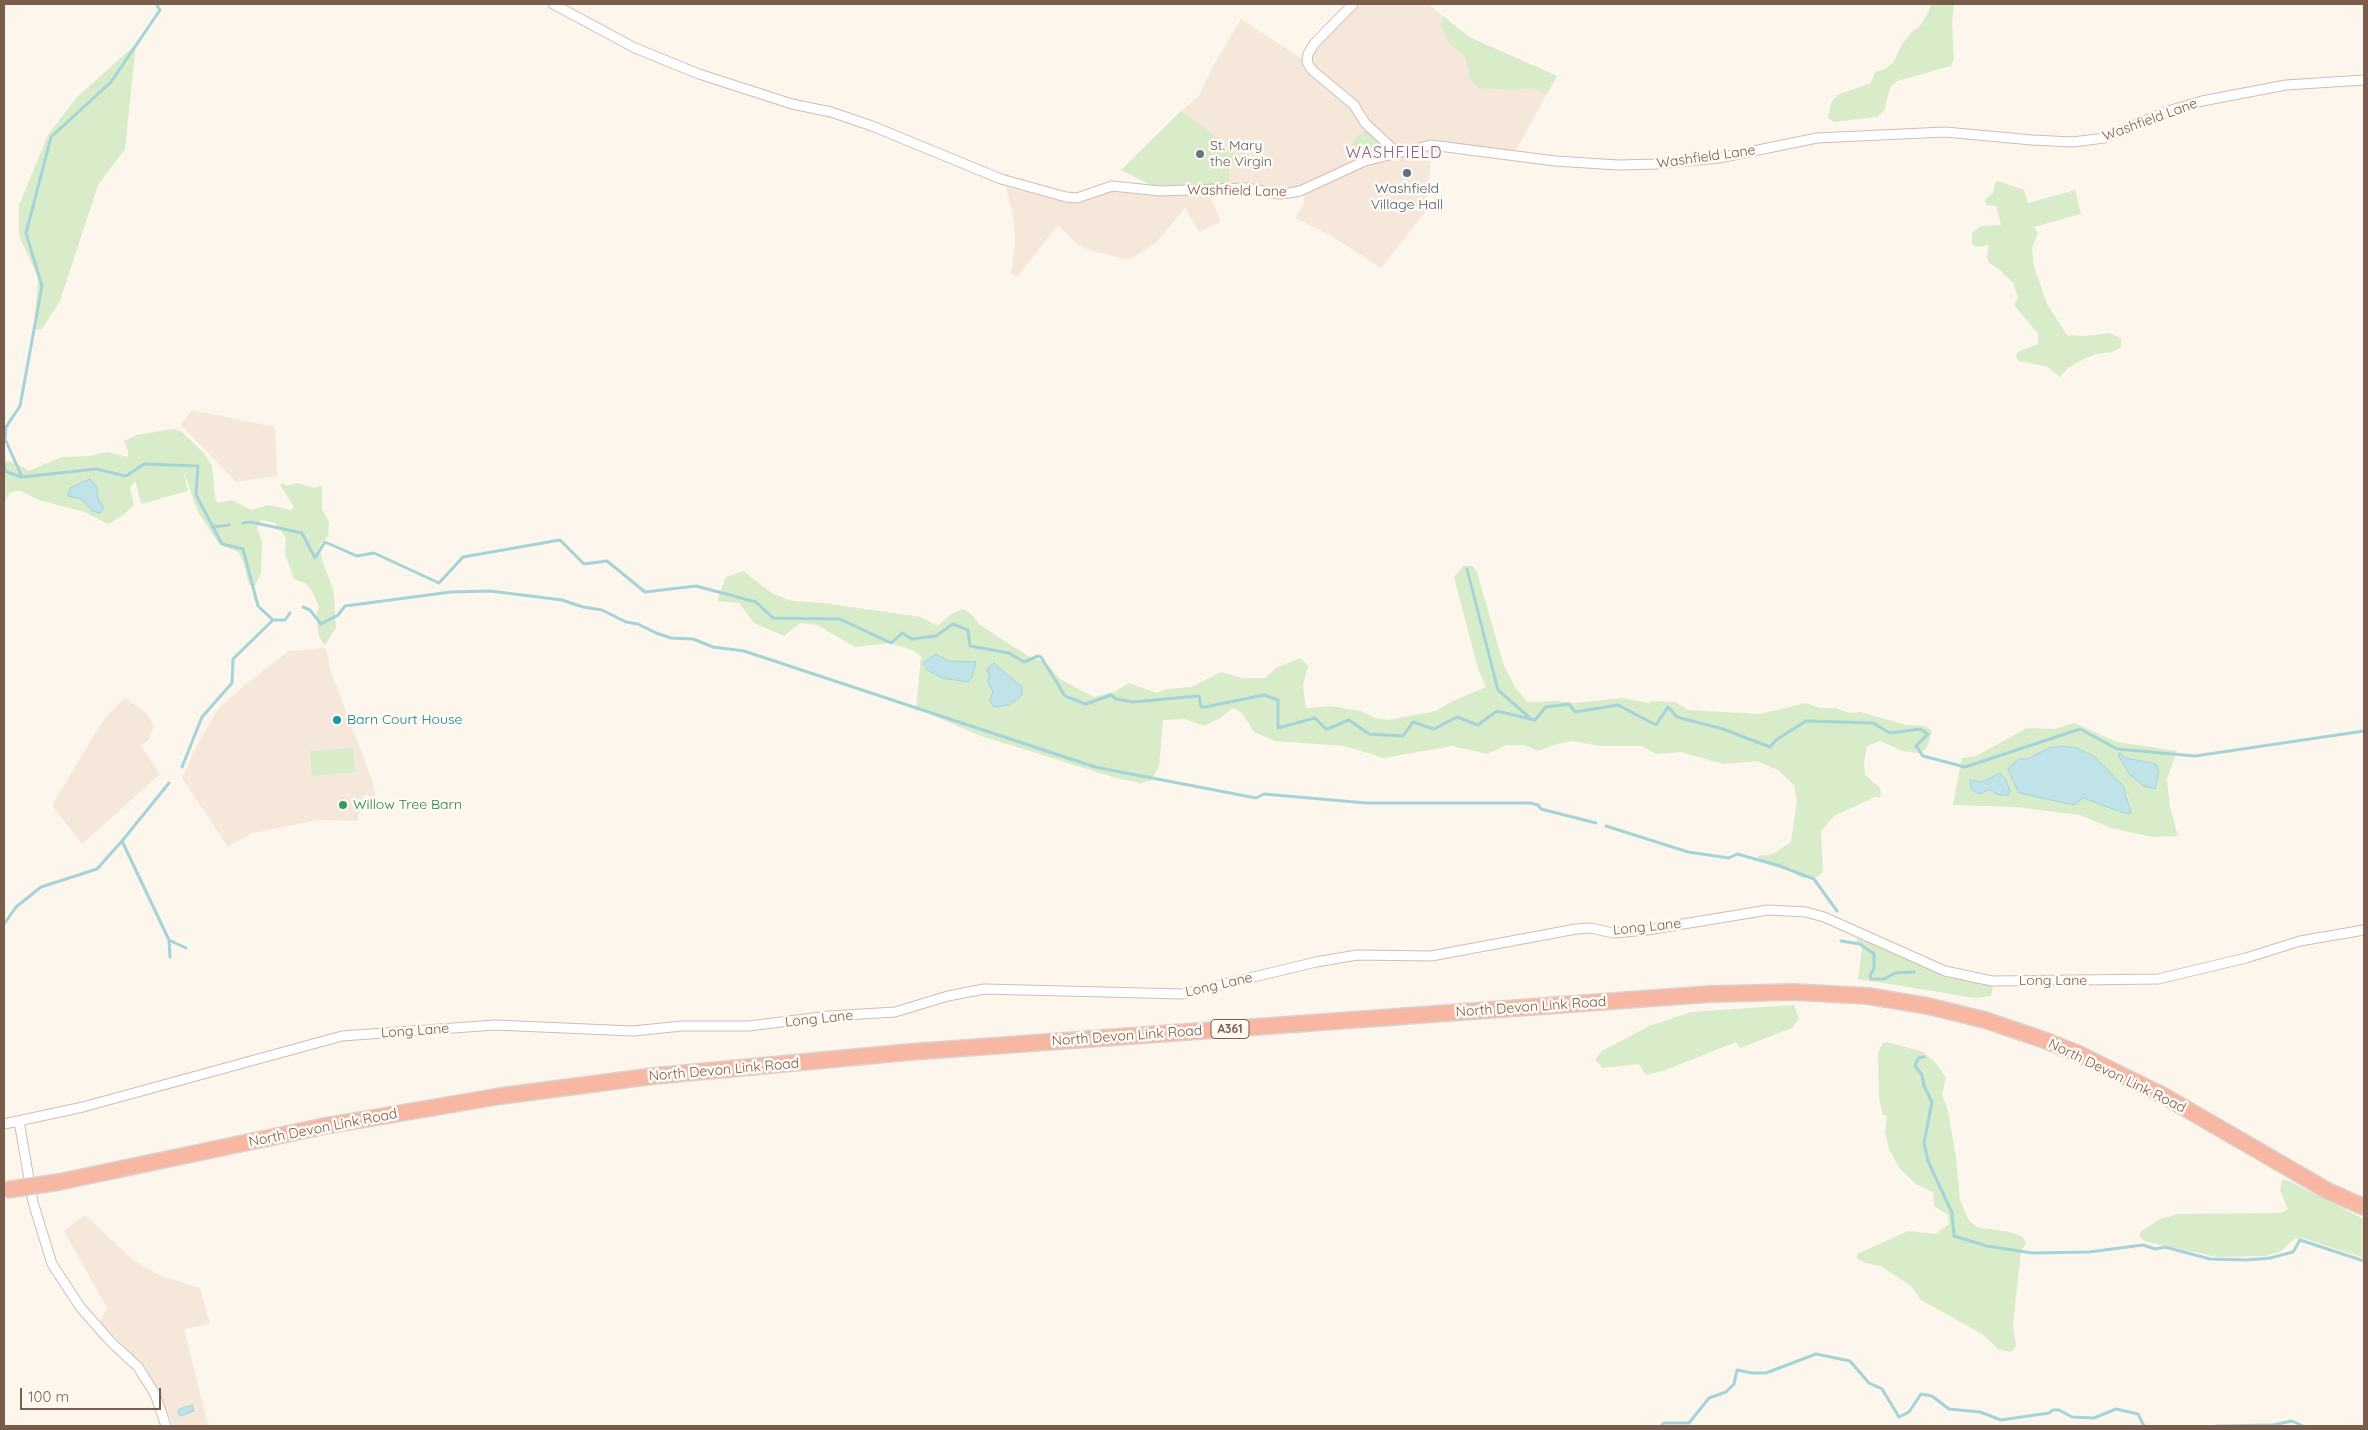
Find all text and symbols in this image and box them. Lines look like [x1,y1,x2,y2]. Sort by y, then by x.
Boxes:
street label: Washfield Lane [2100,95,2200,145]
place label: St. Mary the Virgin [1210,138,1272,170]
street label: Washfield Lane [1655,142,1757,172]
district label: WASHFIELD [1344,143,1444,163]
marker: St. Mary the Virgin [1194,148,1206,160]
marker: Washfield Village Hall [1401,167,1413,179]
place label: Washfield Village Hall [1371,181,1443,213]
street label: Washfield Lane [1187,182,1287,200]
place label: Barn Court House [347,712,462,728]
marker: Barn Court House [331,714,343,726]
place label: Willow Tree Barn [353,797,462,813]
marker: Willow Tree Barn [337,799,349,811]
street label: Long Lane [1612,915,1682,939]
street label: Long Lane [1184,969,1254,1001]
street label: Long Lane [2019,973,2087,989]
street label: North Devon Link Road [1455,993,1607,1021]
street label: Long Lane [784,1007,854,1031]
street label: Long Lane [380,1020,450,1042]
road number: A361 [1211,1020,1249,1038]
street label: North Devon Link Road [1051,1022,1203,1050]
street label: North Devon Link Road [2046,1035,2188,1117]
street label: North Devon Link Road [648,1055,800,1085]
street label: North Devon Link Road [247,1105,399,1151]
scale bar [22,1378,164,1410]
text: 100 m [28,1387,69,1406]

